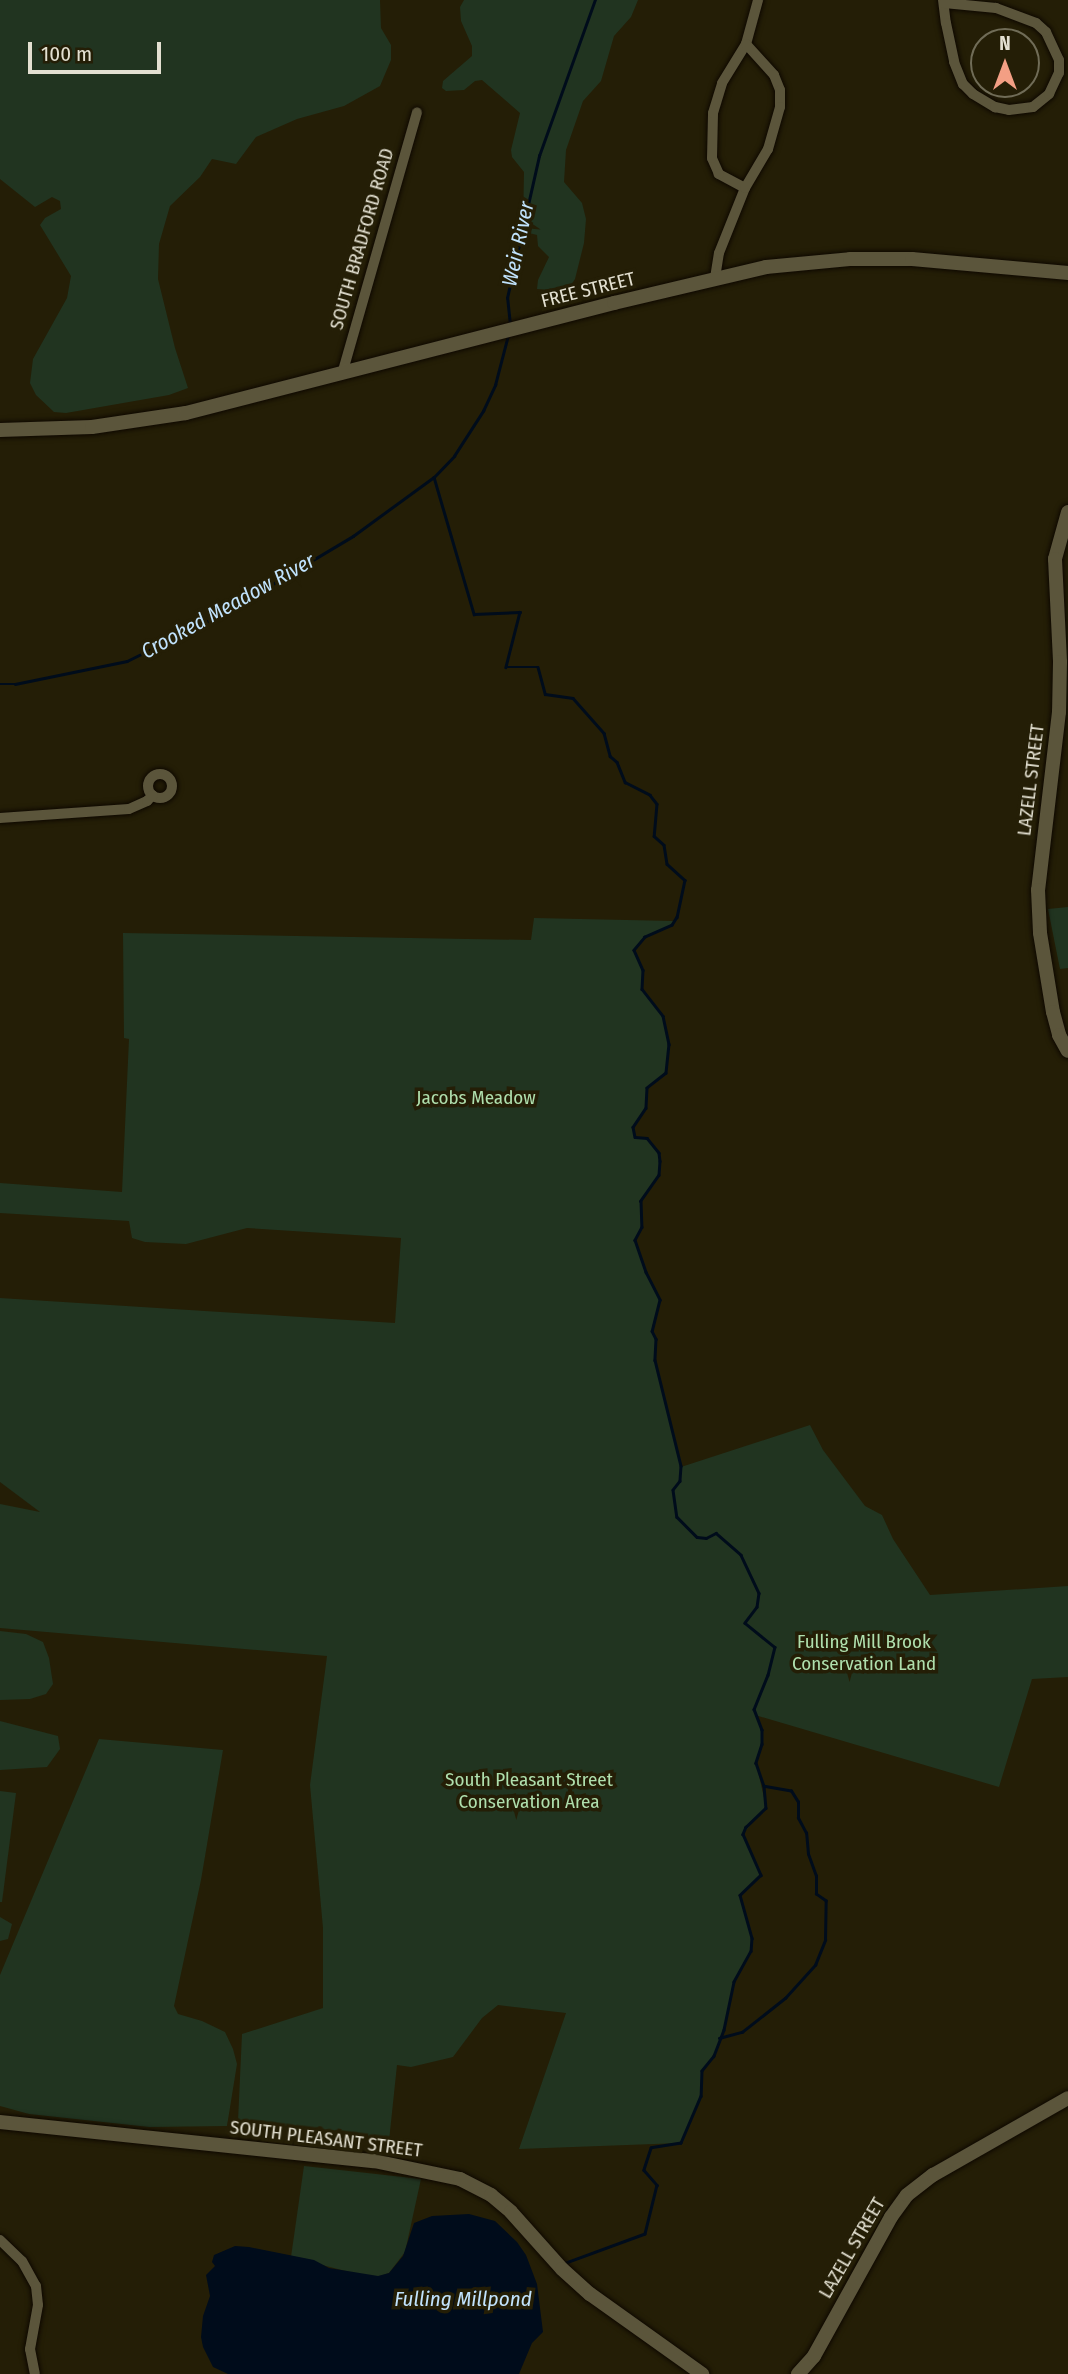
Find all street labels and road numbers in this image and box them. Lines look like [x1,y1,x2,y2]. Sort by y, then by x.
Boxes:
street label: SOUTH BRADFORD ROAD [325,146,399,332]
street label: FREE STREET [539,267,637,313]
street label: LAZELL STREET [1013,723,1049,837]
street label: SOUTH PLEASANT STREET [229,2116,423,2162]
street label: LAZELL STREET [814,2194,890,2302]

